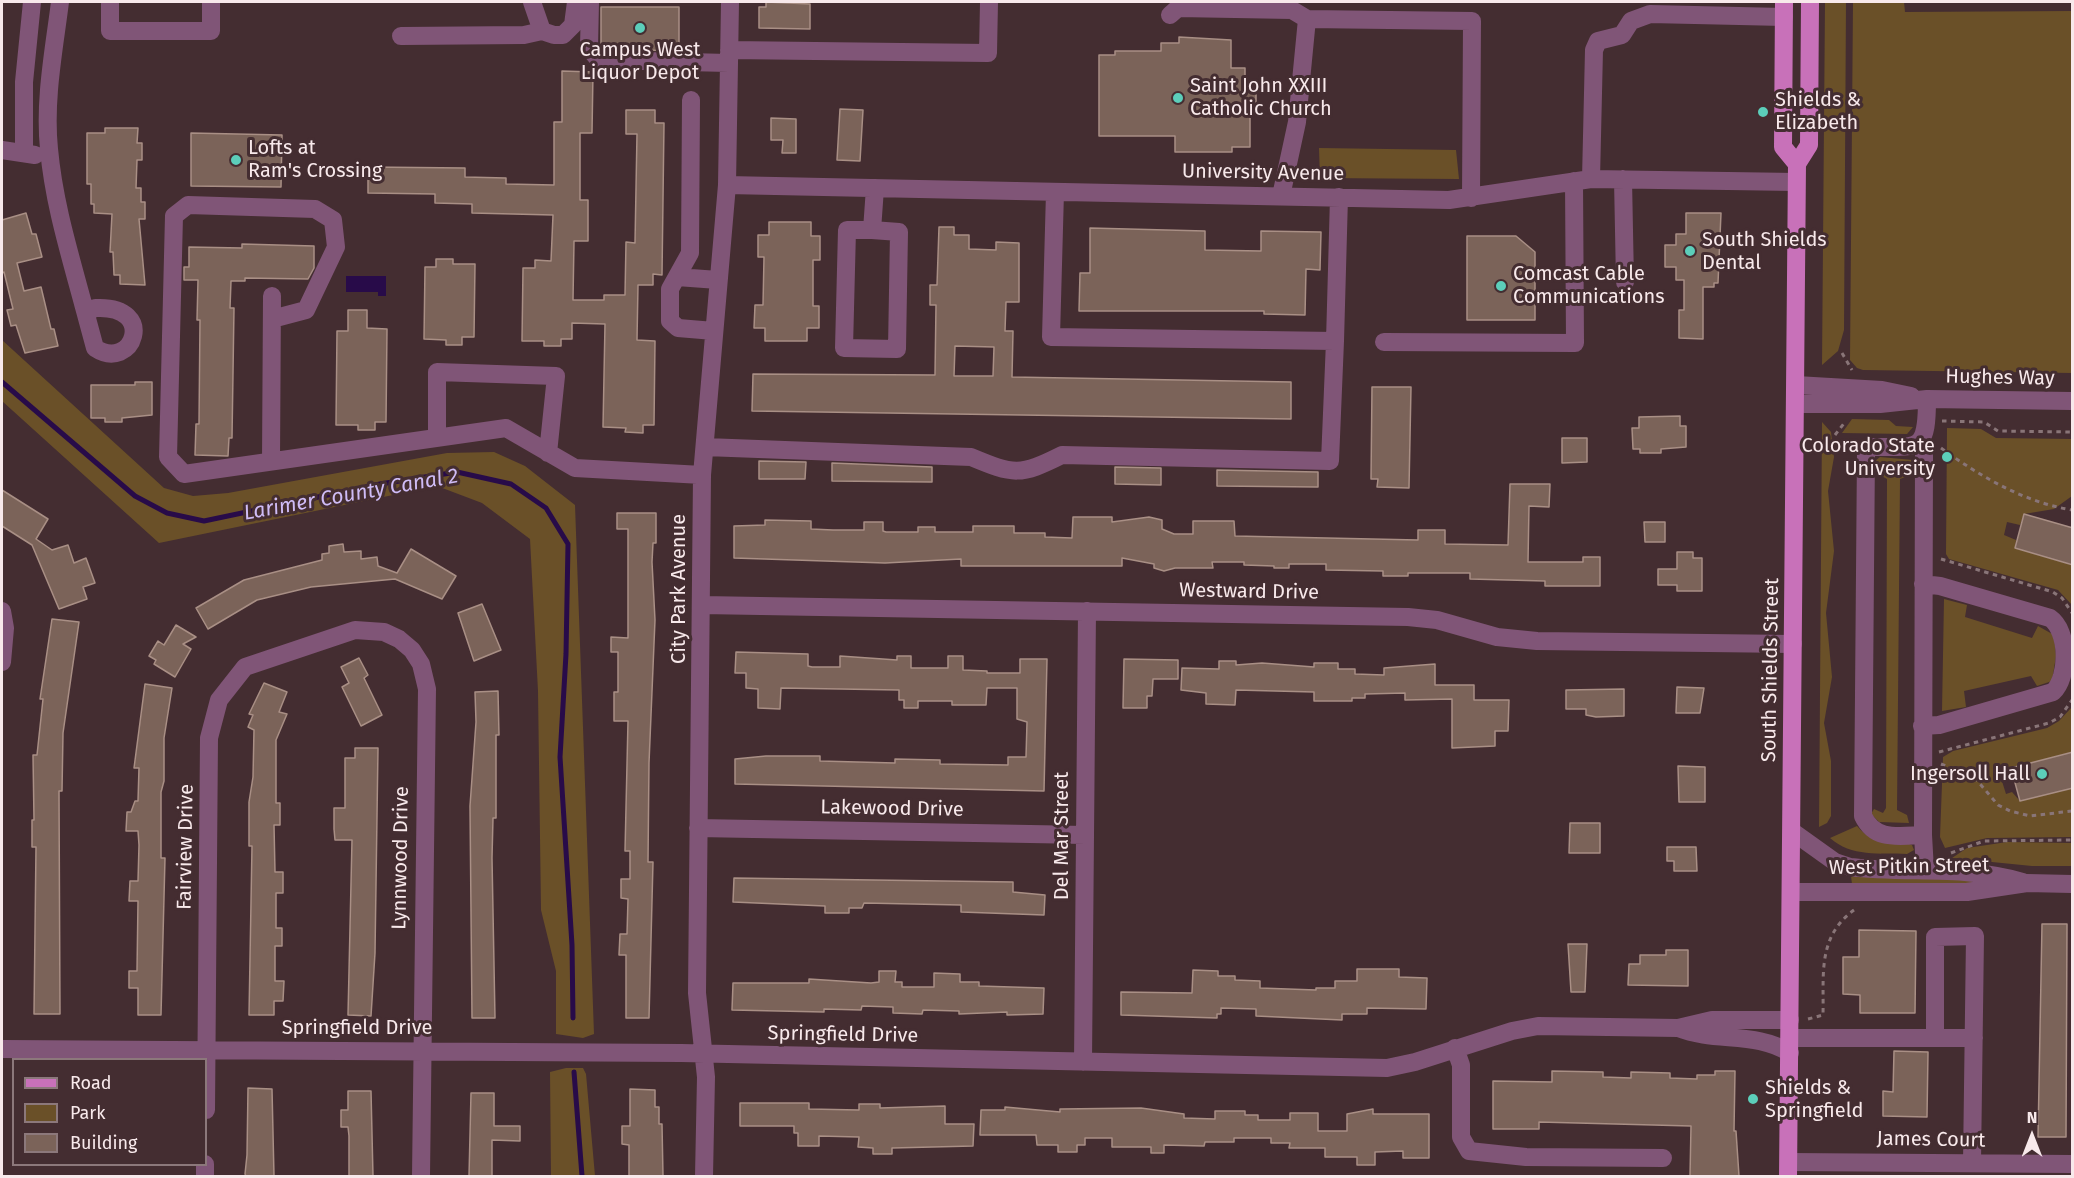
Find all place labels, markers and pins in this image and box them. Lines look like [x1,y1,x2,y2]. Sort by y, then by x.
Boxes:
marker: Campus West Liquor Depot [633,21,647,35]
place label: Campus West Liquor Depot [580,38,700,85]
place label: Saint John XXIII Catholic Church [1190,74,1332,121]
place label: Shields & Elizabeth [1775,88,1861,135]
marker: Saint John XXIII Catholic Church [1171,91,1185,105]
marker: Shields & Elizabeth [1756,105,1770,119]
place label: Lofts at Ram's Crossing [248,136,382,183]
marker: Lofts at Ram's Crossing [229,153,243,167]
place label: South Shields Dental [1702,228,1827,275]
marker: South Shields Dental [1683,244,1697,258]
place label: Comcast Cable Communications [1513,262,1665,309]
marker: Comcast Cable Communications [1494,279,1508,293]
place label: Colorado State University [1802,434,1935,481]
marker: Colorado State University [1940,450,1954,464]
place label: Ingersoll Hall [1910,762,2030,786]
marker: Ingersoll Hall [2035,767,2049,781]
place label: Shields & Springfield [1765,1076,1863,1123]
marker: Shields & Springfield [1746,1092,1760,1106]

